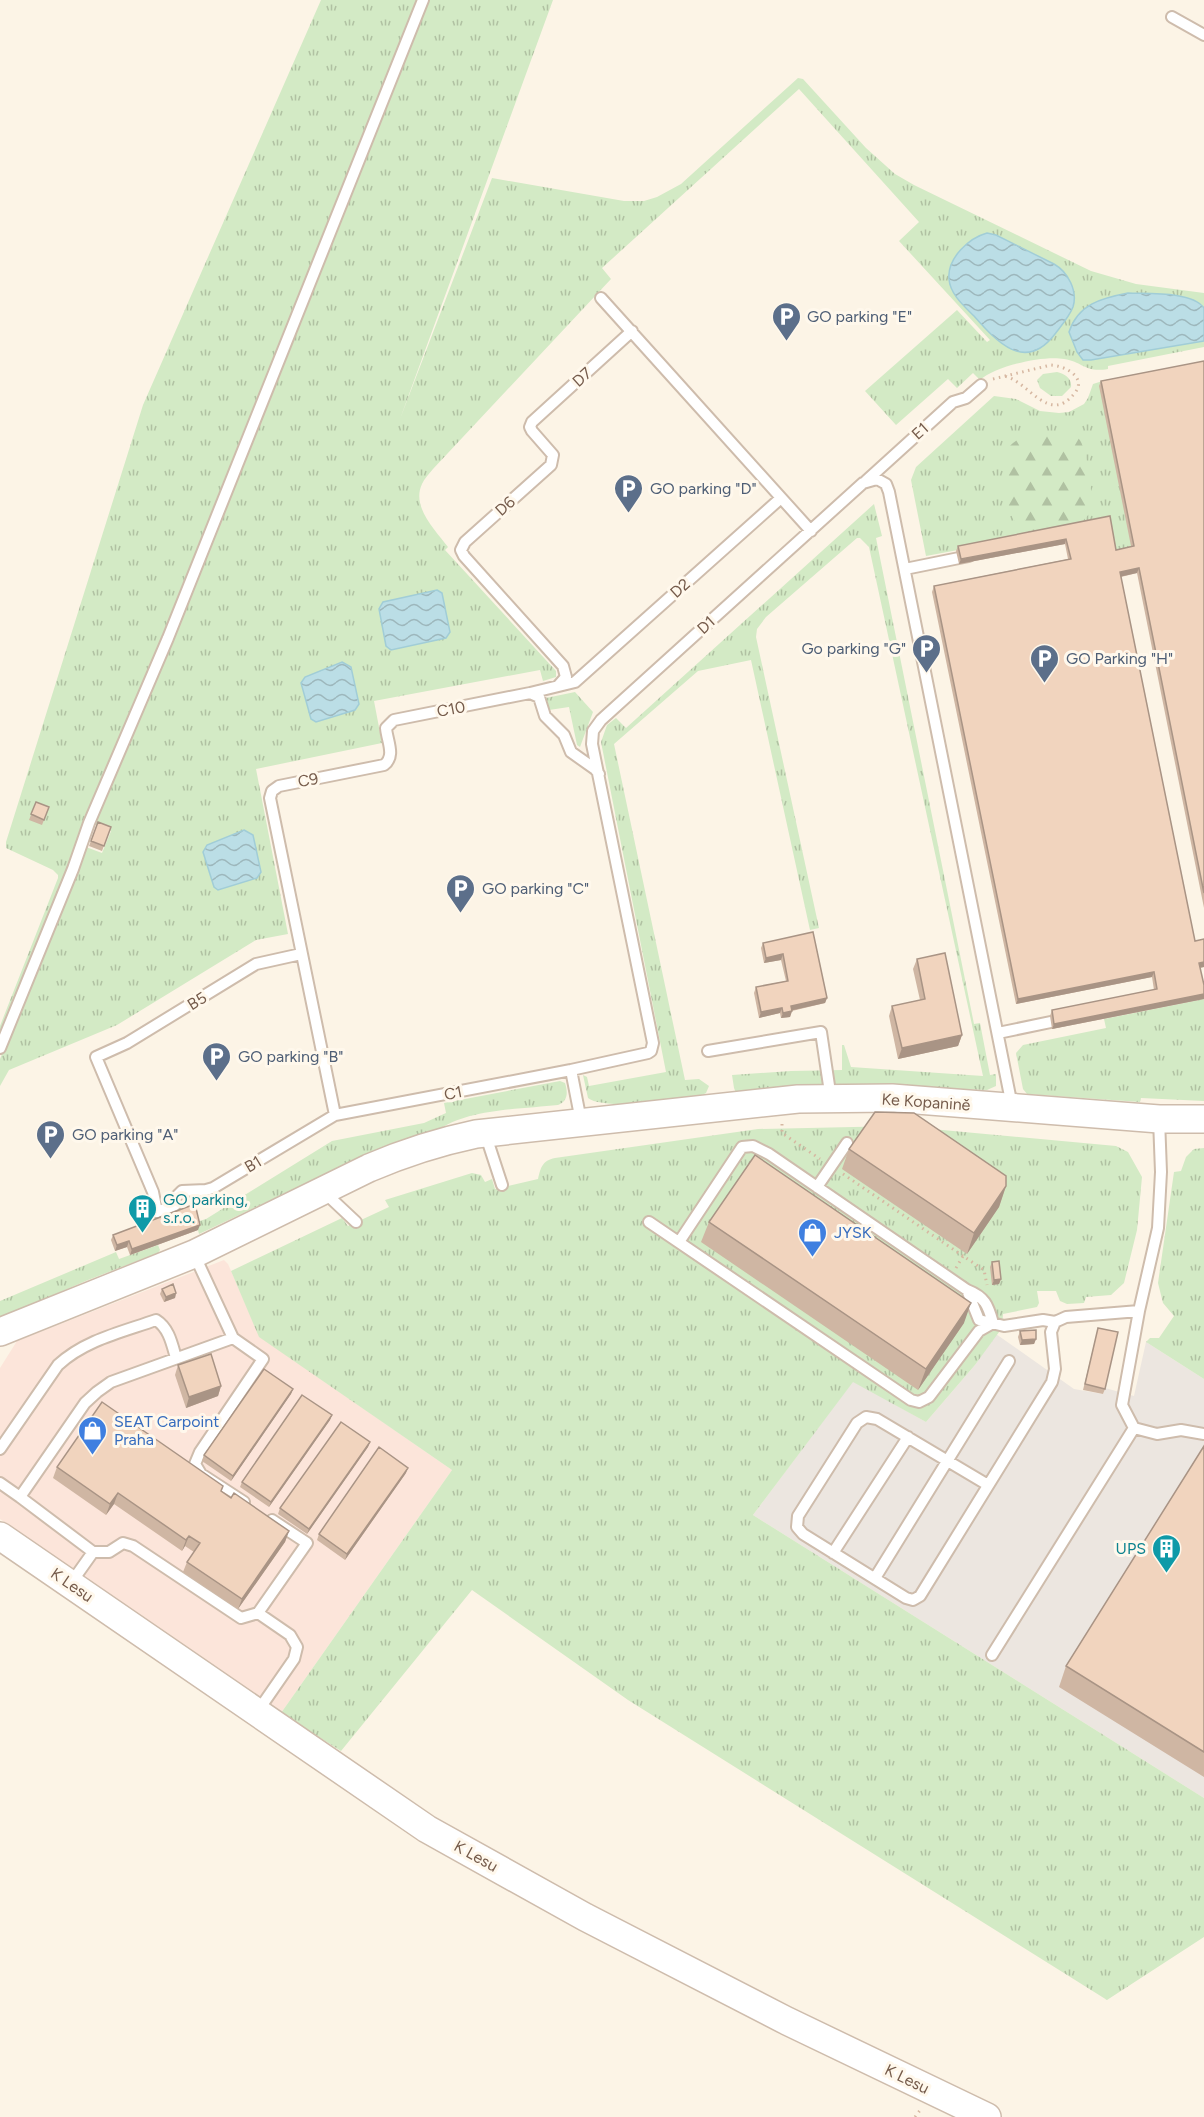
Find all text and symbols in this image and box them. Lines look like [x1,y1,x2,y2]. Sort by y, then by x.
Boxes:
parking icon: GO parking "E" [770,300,802,342]
place label: GO parking "E" [807,307,912,326]
street label: D7 [568,363,596,391]
street label: E1 [908,419,932,443]
parking icon: GO parking "D" [613,472,645,514]
place label: GO parking "D" [650,479,757,498]
street label: D6 [491,492,519,520]
street label: D2 [666,574,694,602]
street label: D1 [693,612,719,638]
parking icon: Go parking "G" [911,632,943,674]
place label: Go parking "G" [801,639,906,658]
parking icon: GO Parking "H" [1029,642,1061,684]
place label: GO Parking "H" [1066,649,1173,668]
street label: C10 [435,697,467,721]
street label: C9 [296,769,320,791]
parking icon: GO parking "C" [445,872,477,914]
place label: GO parking "C" [482,879,589,898]
street label: B5 [184,988,210,1014]
parking icon: GO parking "B" [201,1040,233,1082]
place label: GO parking "B" [238,1047,343,1066]
street label: C1 [442,1082,464,1104]
street label: Ke Kopanině [881,1089,971,1115]
parking icon: GO parking "A" [35,1118,67,1160]
place label: GO parking "A" [72,1125,178,1144]
street label: B1 [241,1152,265,1176]
place label: GO parking, s.r.o. [163,1190,248,1227]
building icon: GO parking, s.r.o. [126,1192,158,1234]
shop icon: JYSK [797,1216,829,1258]
place label: JYSK [834,1223,872,1242]
place label: SEAT Carpoint Praha [114,1412,219,1449]
shop icon: SEAT Carpoint Praha [77,1414,109,1456]
building icon: UPS [1151,1532,1183,1574]
place label: UPS [1116,1539,1146,1558]
street label: K Lesu [47,1564,97,1606]
street label: K Lesu [451,1836,501,1876]
street label: K Lesu [882,2060,932,2098]

